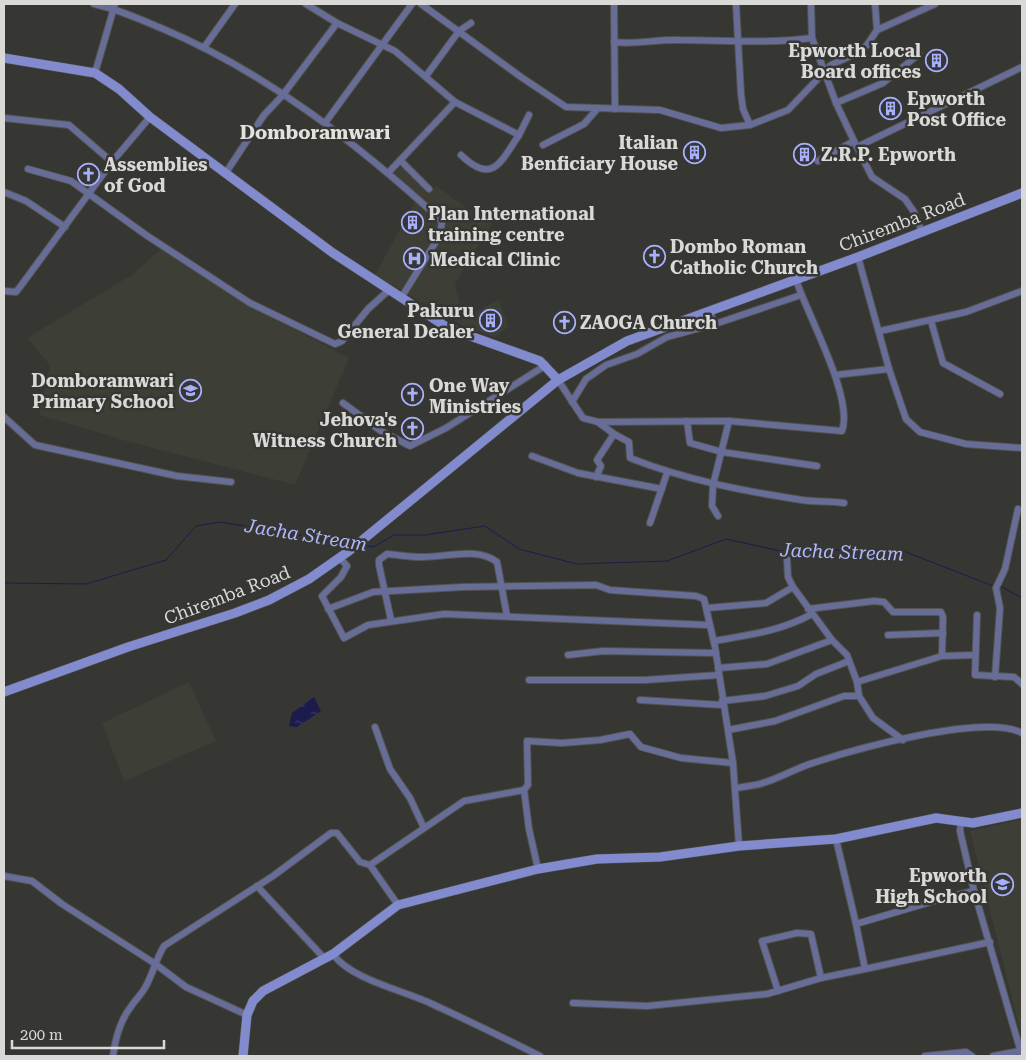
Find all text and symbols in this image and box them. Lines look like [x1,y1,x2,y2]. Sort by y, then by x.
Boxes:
place label: Epworth Local Board offices [788,40,921,82]
building icon: Epworth Local Board offices [925,48,949,72]
place label: Epworth Post Office [907,88,1006,130]
building icon: Epworth Post Office [879,96,903,120]
district label: Domboramwari [240,121,390,144]
place label: Italian Benficiary House [521,132,678,174]
building icon: Italian Benficiary House [682,140,706,164]
building icon: Z.R.P. Epworth [793,142,817,166]
place label: Z.R.P. Epworth [821,144,956,165]
place label: Assemblies of God [104,154,207,196]
church icon: Assemblies of God [76,162,100,186]
street label: Chiremba Road [836,188,968,256]
place label: Plan International training centre [428,203,595,245]
building icon: Plan International training centre [400,211,424,235]
place label: Dombo Roman Catholic Church [670,236,818,278]
church icon: Dombo Roman Catholic Church [642,244,666,268]
hospital icon: Medical Clinic [402,247,426,271]
place label: Medical Clinic [430,249,560,270]
place label: Pakuru General Dealer [337,300,474,342]
building icon: Pakuru General Dealer [478,308,502,332]
church icon: ZAOGA Church [552,310,576,334]
place label: ZAOGA Church [580,312,717,333]
place label: Domboramwari Primary School [31,370,174,412]
place label: One Way Ministries [429,375,521,417]
school or university icon: Domboramwari Primary School [178,378,202,402]
church icon: One Way Ministries [401,383,425,407]
place label: Jehova's Witness Church [252,409,397,451]
church icon: Jehova's Witness Church [401,417,425,441]
water label: Jacha Stream [242,514,369,556]
water label: Jacha Stream [779,538,904,566]
street label: Chiremba Road [161,561,293,629]
place label: Epworth High School [875,865,987,907]
school or university icon: Epworth High School [991,873,1015,897]
scale bar [12,1018,165,1050]
text: 200 m [20,1026,63,1044]

